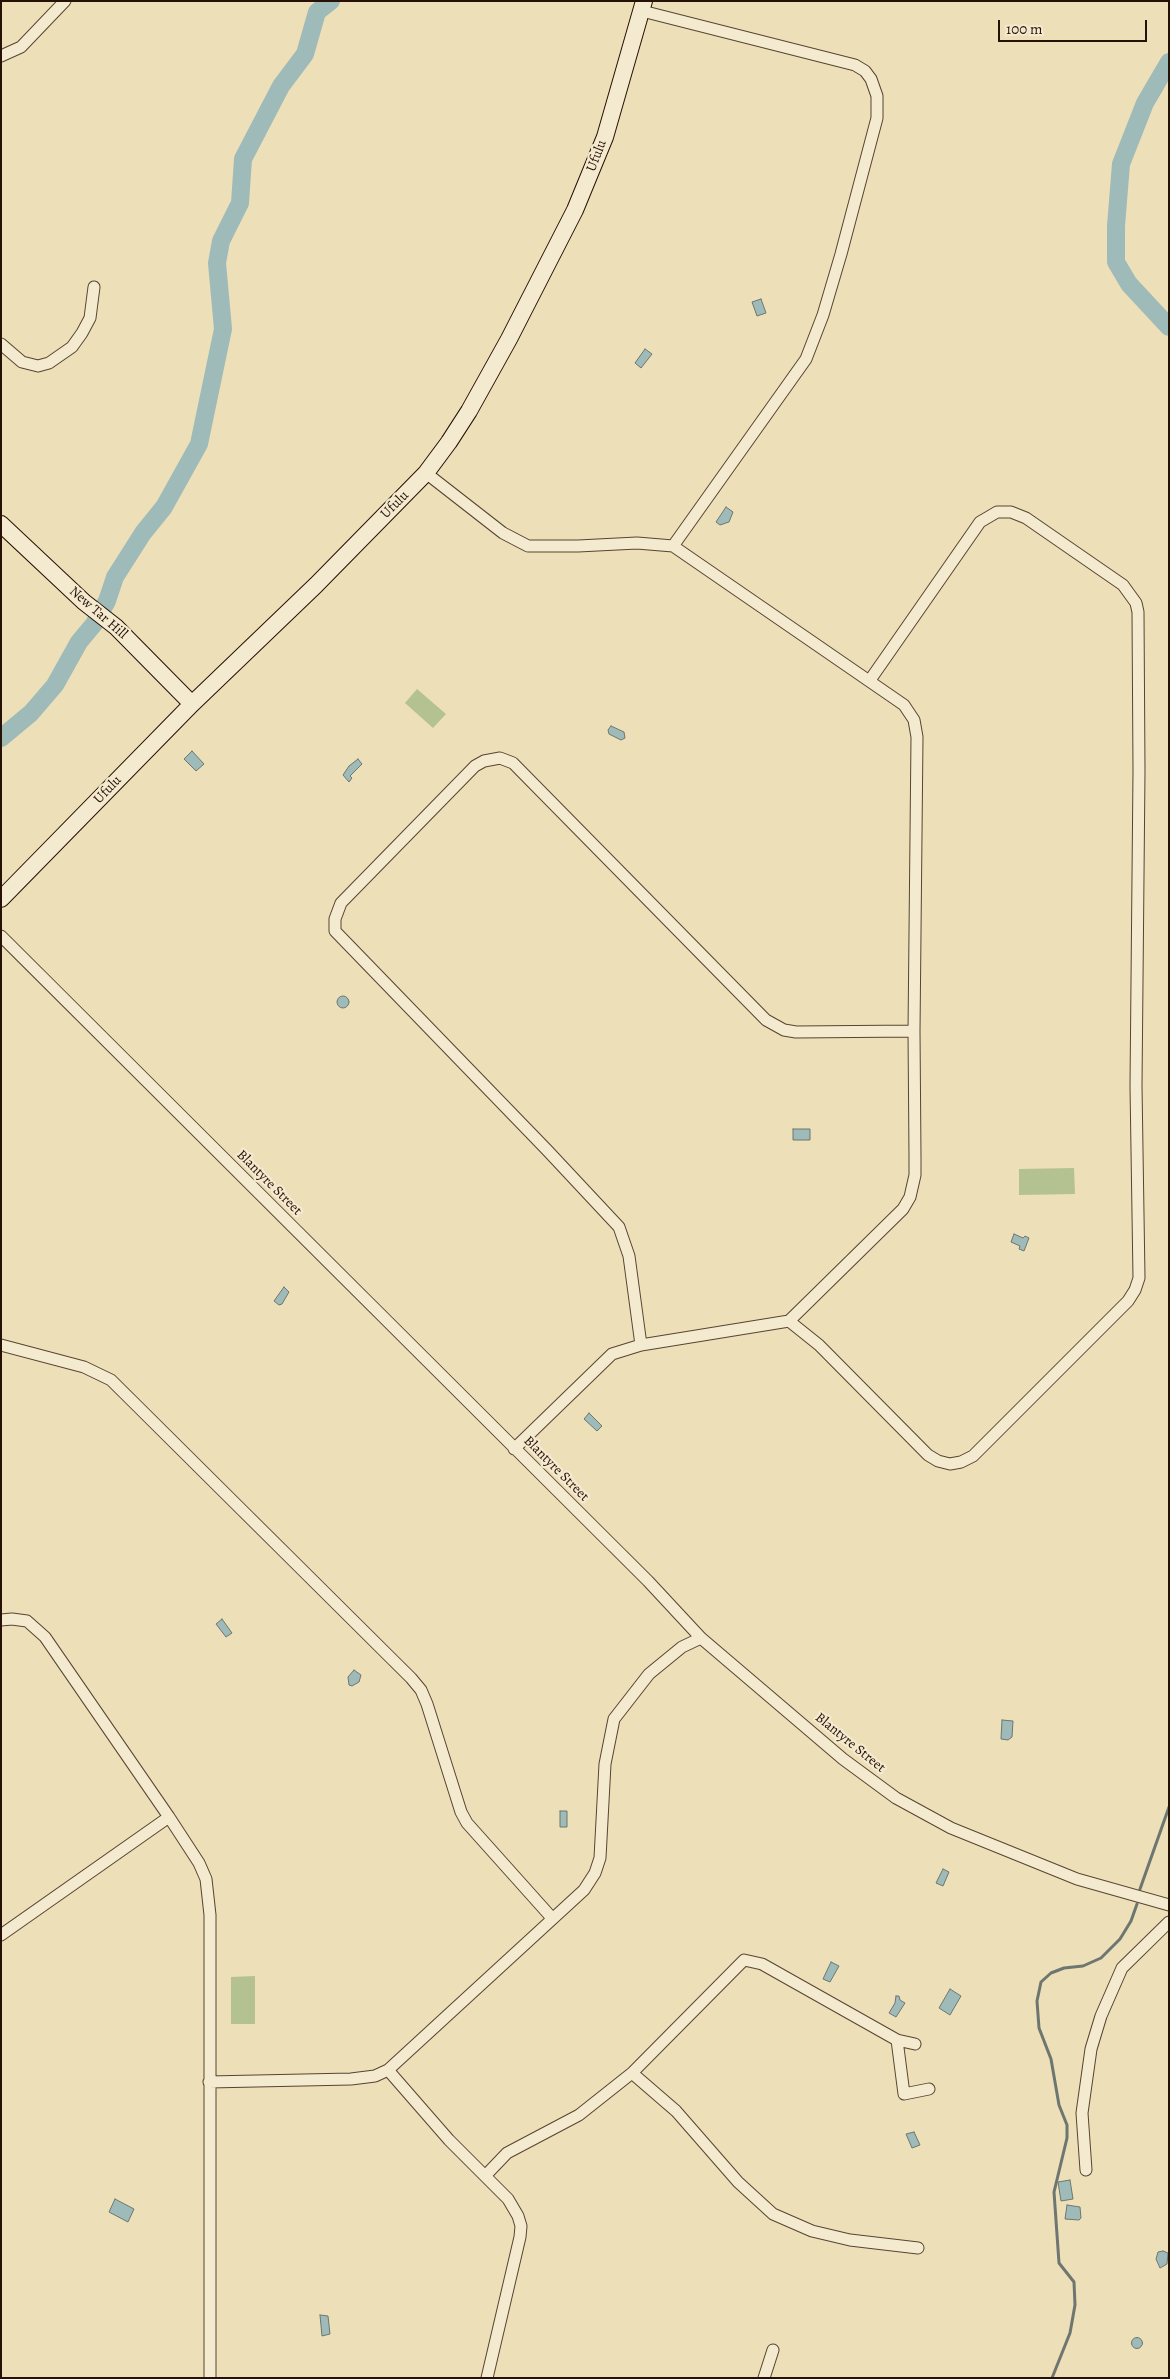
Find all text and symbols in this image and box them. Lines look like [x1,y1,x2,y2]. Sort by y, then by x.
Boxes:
scale bar [1000,10,1149,42]
text: 100 m [1006,19,1043,39]
street label: Ufulu [583,138,611,174]
street label: Ufulu [377,487,413,523]
street label: New Tar Hill [66,583,130,643]
street label: Ufulu [91,772,125,808]
street label: Blantyre Street [233,1147,305,1219]
street label: Blantyre Street [520,1433,592,1505]
street label: Blantyre Street [811,1710,889,1776]

